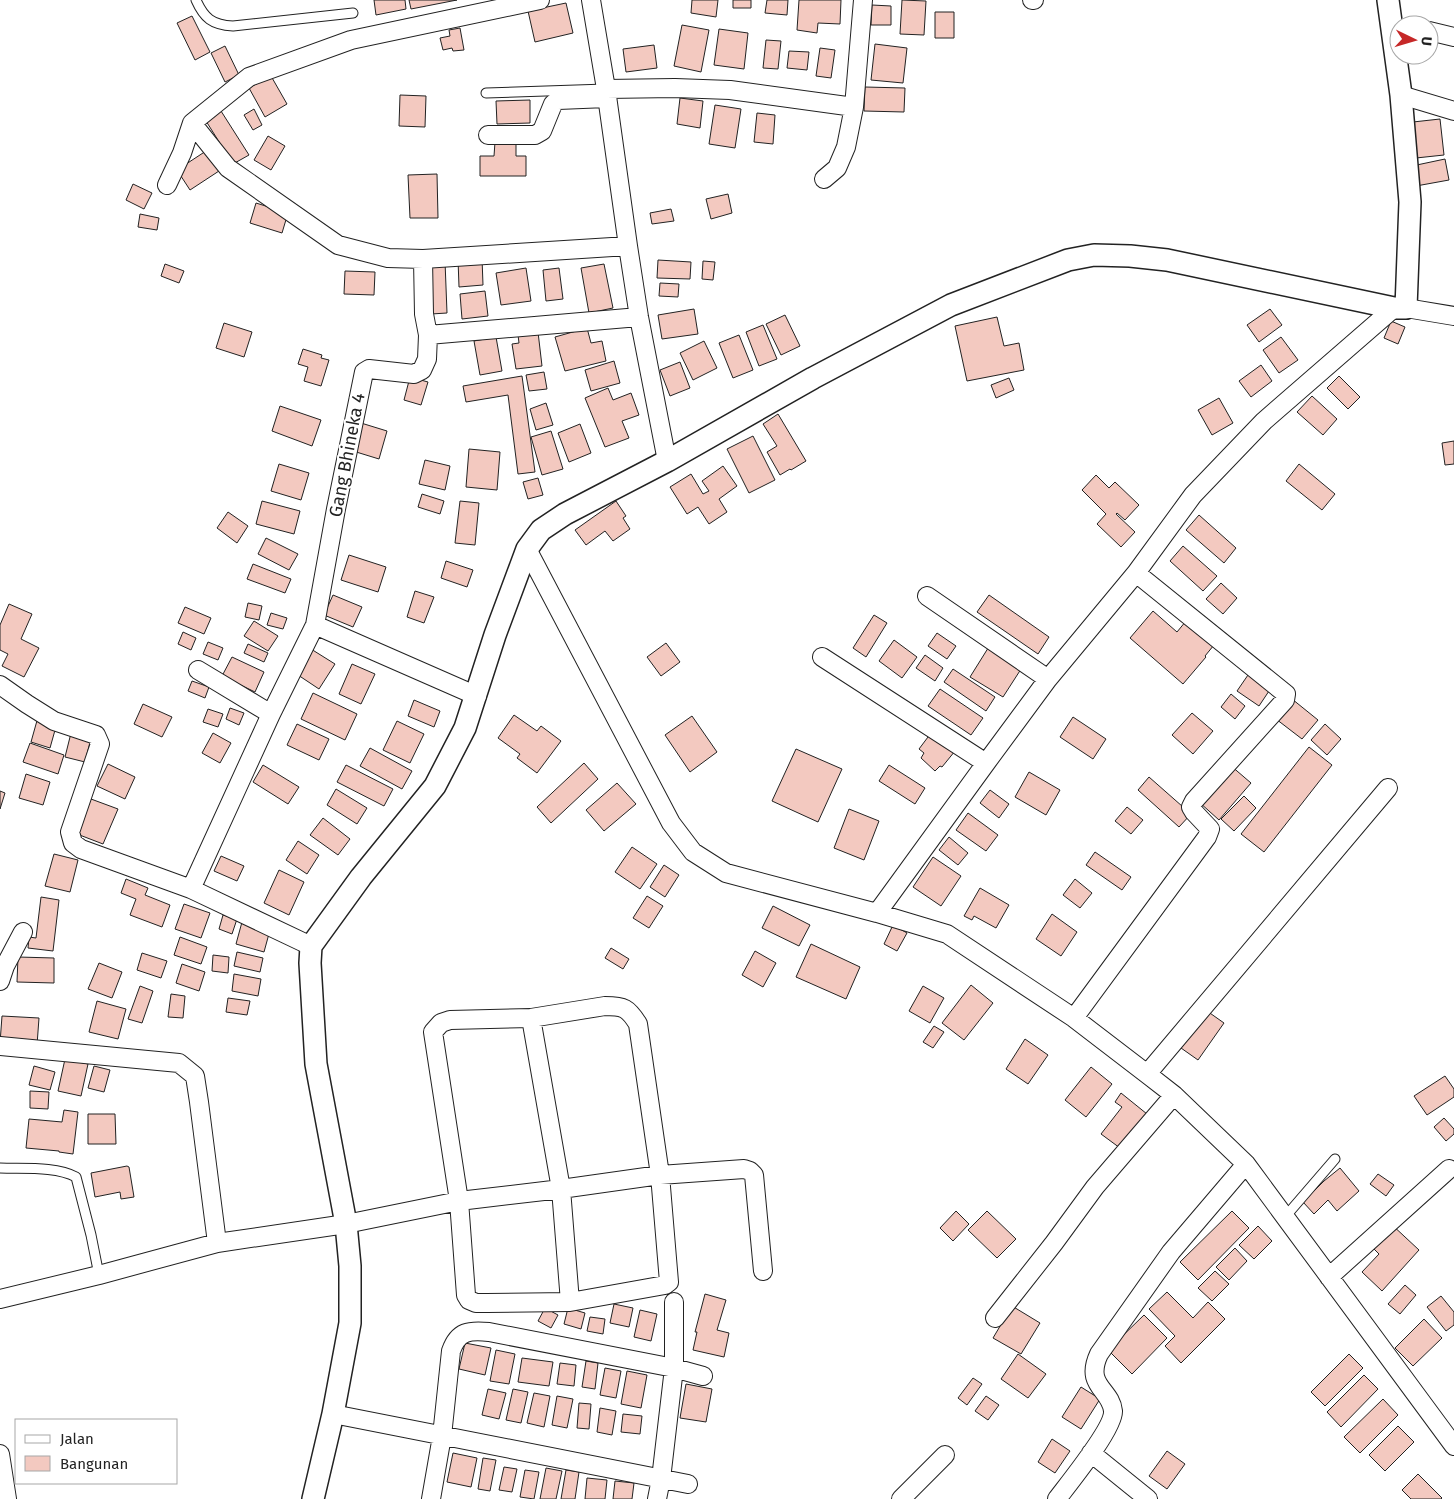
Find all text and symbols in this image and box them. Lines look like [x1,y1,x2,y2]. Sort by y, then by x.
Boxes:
north arrow [1389,15,1439,65]
text: U [1418,36,1435,46]
street label: Gang Bhineka 4 [324,391,370,519]
legend [15,1419,178,1484]
text: Jalan [60,1430,94,1448]
text: Bangunan [60,1455,128,1473]

